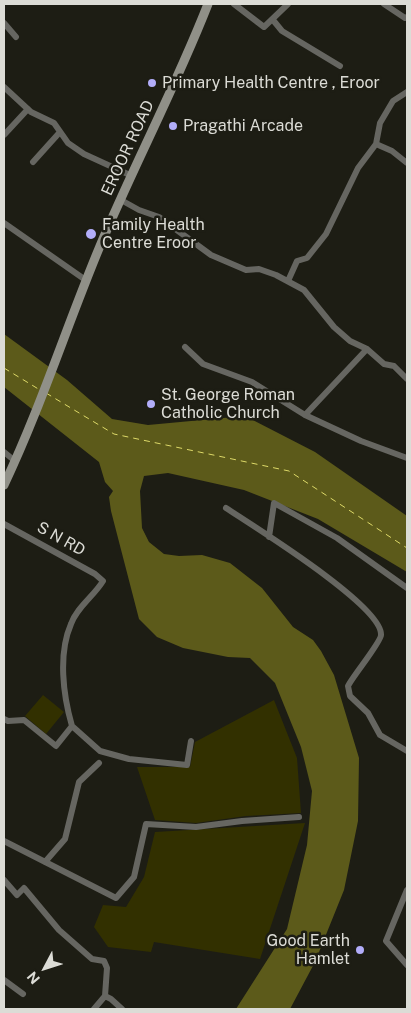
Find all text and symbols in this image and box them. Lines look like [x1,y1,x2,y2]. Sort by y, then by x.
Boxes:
place label: Primary Health Centre , Eroor [162,73,380,93]
marker: Primary Health Centre , Eroor [146,77,158,89]
street label: EROOR ROAD [98,97,158,199]
place label: Pragathi Arcade [183,116,303,136]
marker: Pragathi Arcade [167,120,179,132]
place label: Family Health Centre Eroor [102,215,205,253]
marker: Family Health Centre Eroor [84,227,98,241]
place label: St. George Roman Catholic Church [161,385,295,423]
marker: St. George Roman Catholic Church [145,398,157,410]
street label: S N RD [33,518,89,560]
place label: Good Earth Hamlet [267,931,350,969]
north arrow [20,943,70,993]
marker: Good Earth Hamlet [354,944,366,956]
text: N [24,968,43,987]

